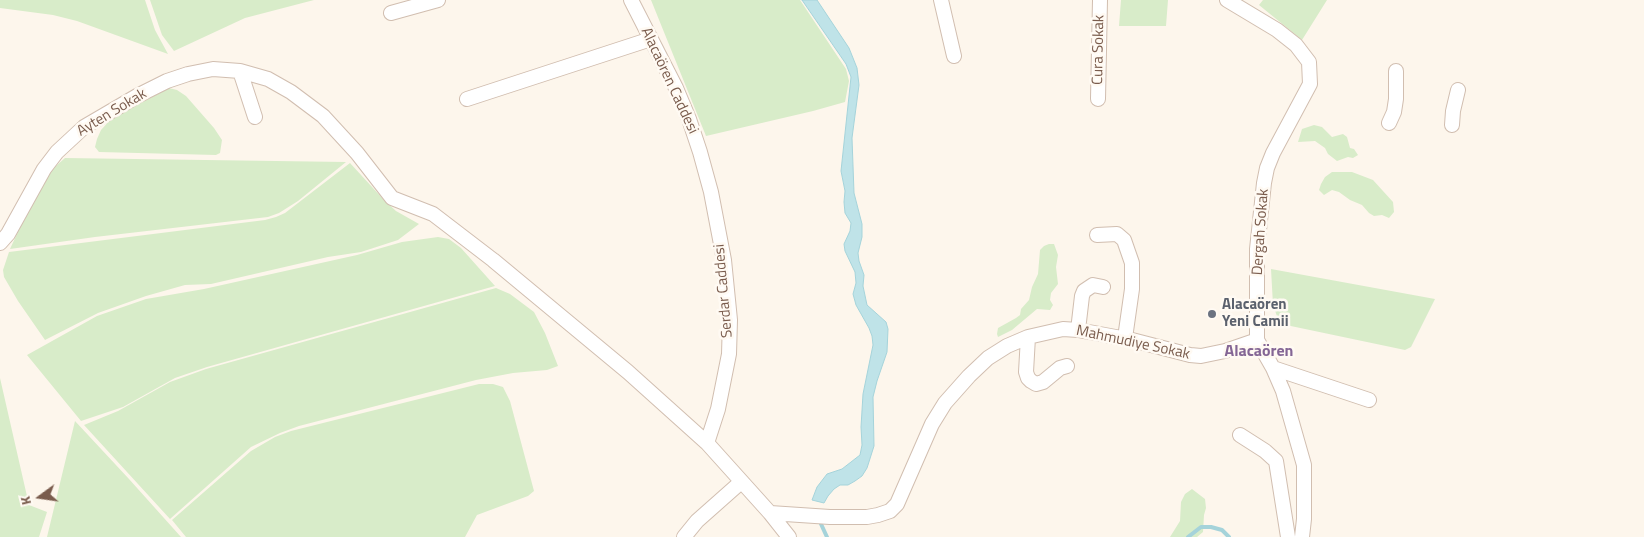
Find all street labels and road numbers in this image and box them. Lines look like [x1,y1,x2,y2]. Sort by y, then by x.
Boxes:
street label: Cura Sokak [1089,15,1109,85]
street label: Alacaören Caddesi [636,25,702,137]
street label: Ayten Sokak [74,85,150,141]
street label: Dergah Sokak [1249,188,1273,276]
street label: Serdar Caddesi [711,243,737,339]
street label: Mahmudiye Sokak [1075,322,1191,364]

